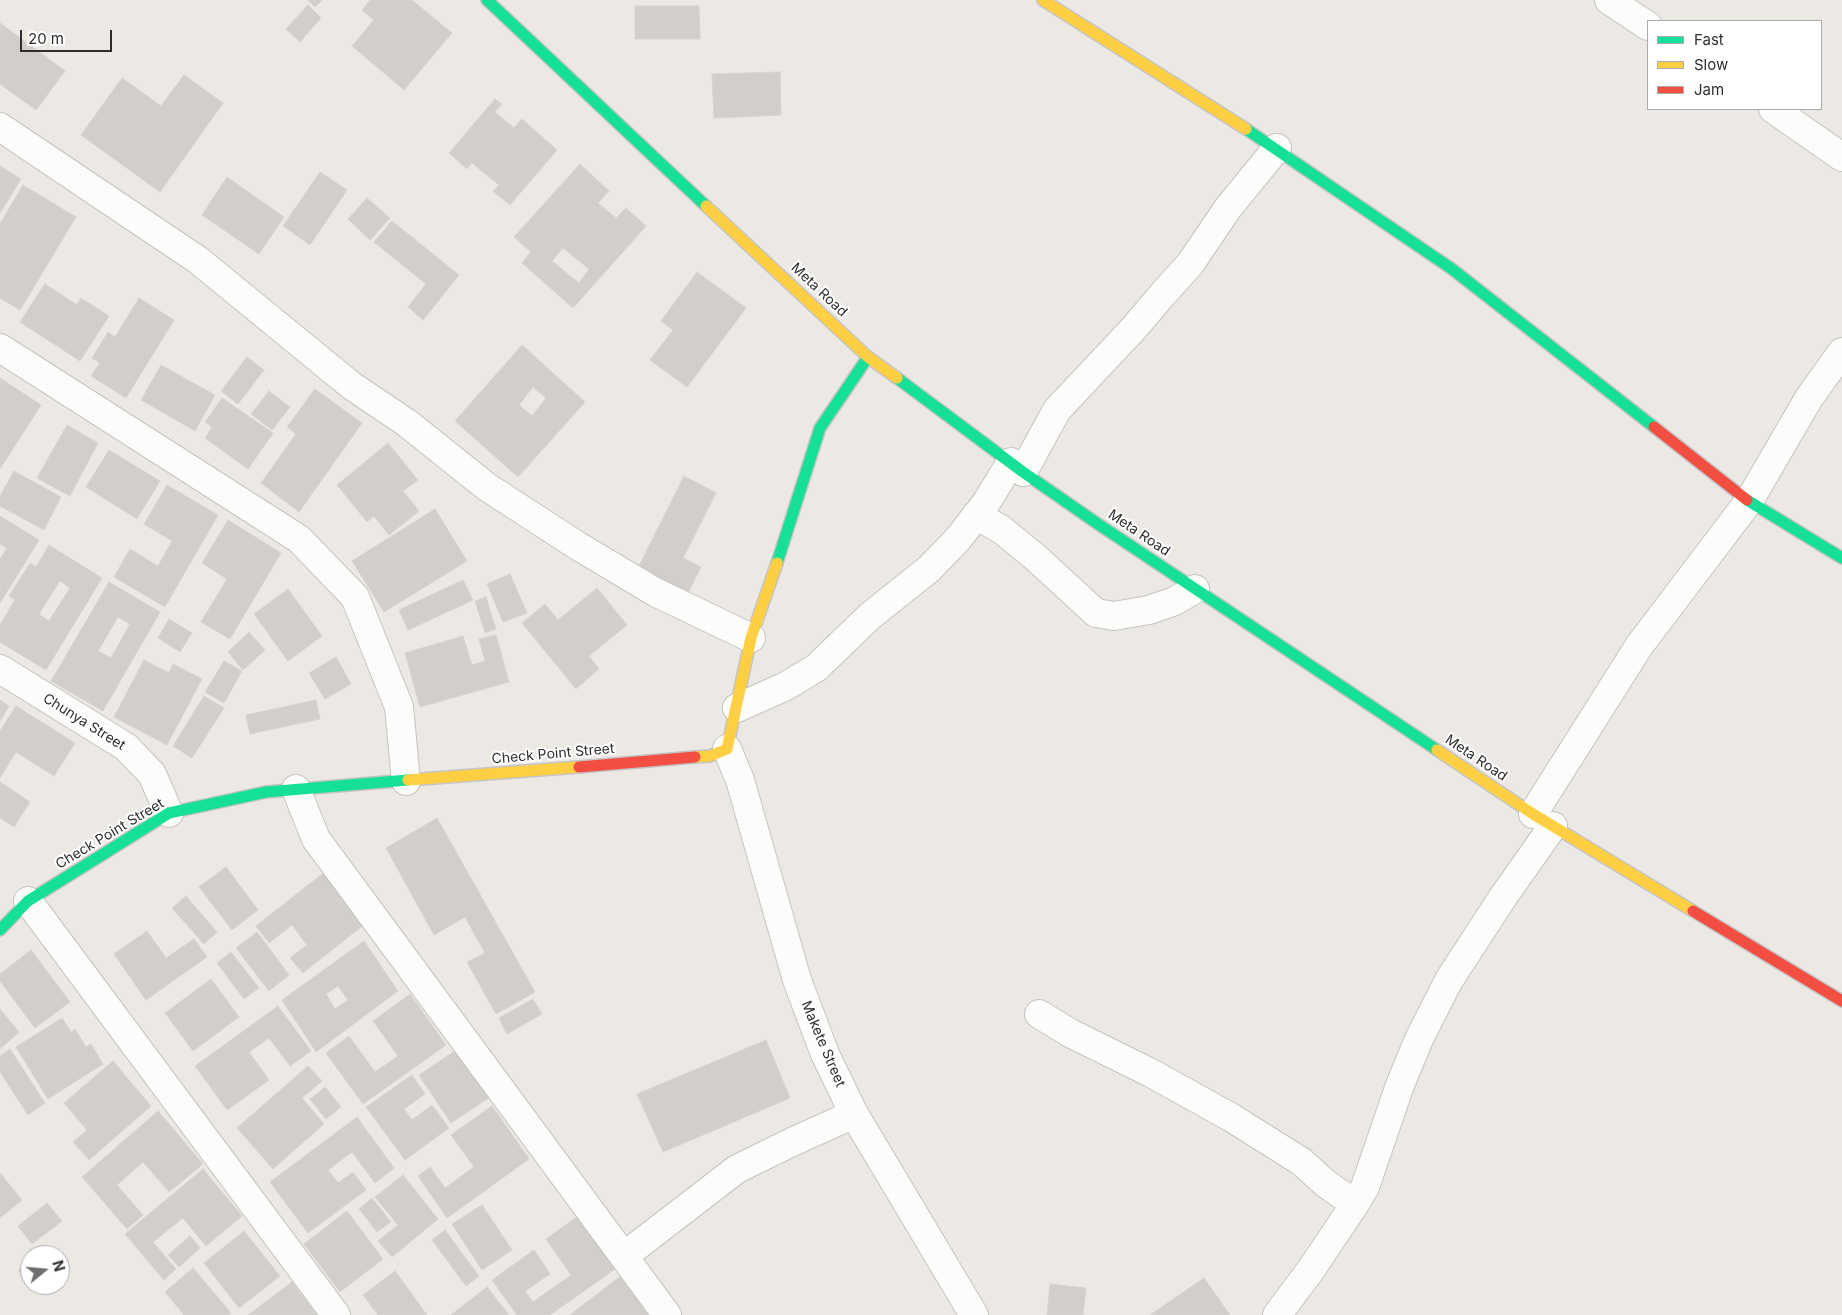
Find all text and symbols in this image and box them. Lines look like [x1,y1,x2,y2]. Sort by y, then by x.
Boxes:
scale bar [22,20,115,52]
legend [1647,20,1822,110]
text: 20 m [28,29,64,48]
text: Fast [1694,30,1724,49]
text: Slow [1694,55,1728,74]
text: Jam [1694,80,1724,99]
street label: Meta Road [787,260,851,320]
street label: Meta Road [1105,506,1173,560]
street label: Chunya Street [40,690,128,754]
street label: Meta Road [1442,731,1510,785]
street label: Check Point Street [491,740,615,768]
street label: Check Point Street [53,795,167,873]
street label: Makete Street [797,998,849,1090]
north arrow [20,1245,70,1295]
text: N [49,1258,69,1273]

